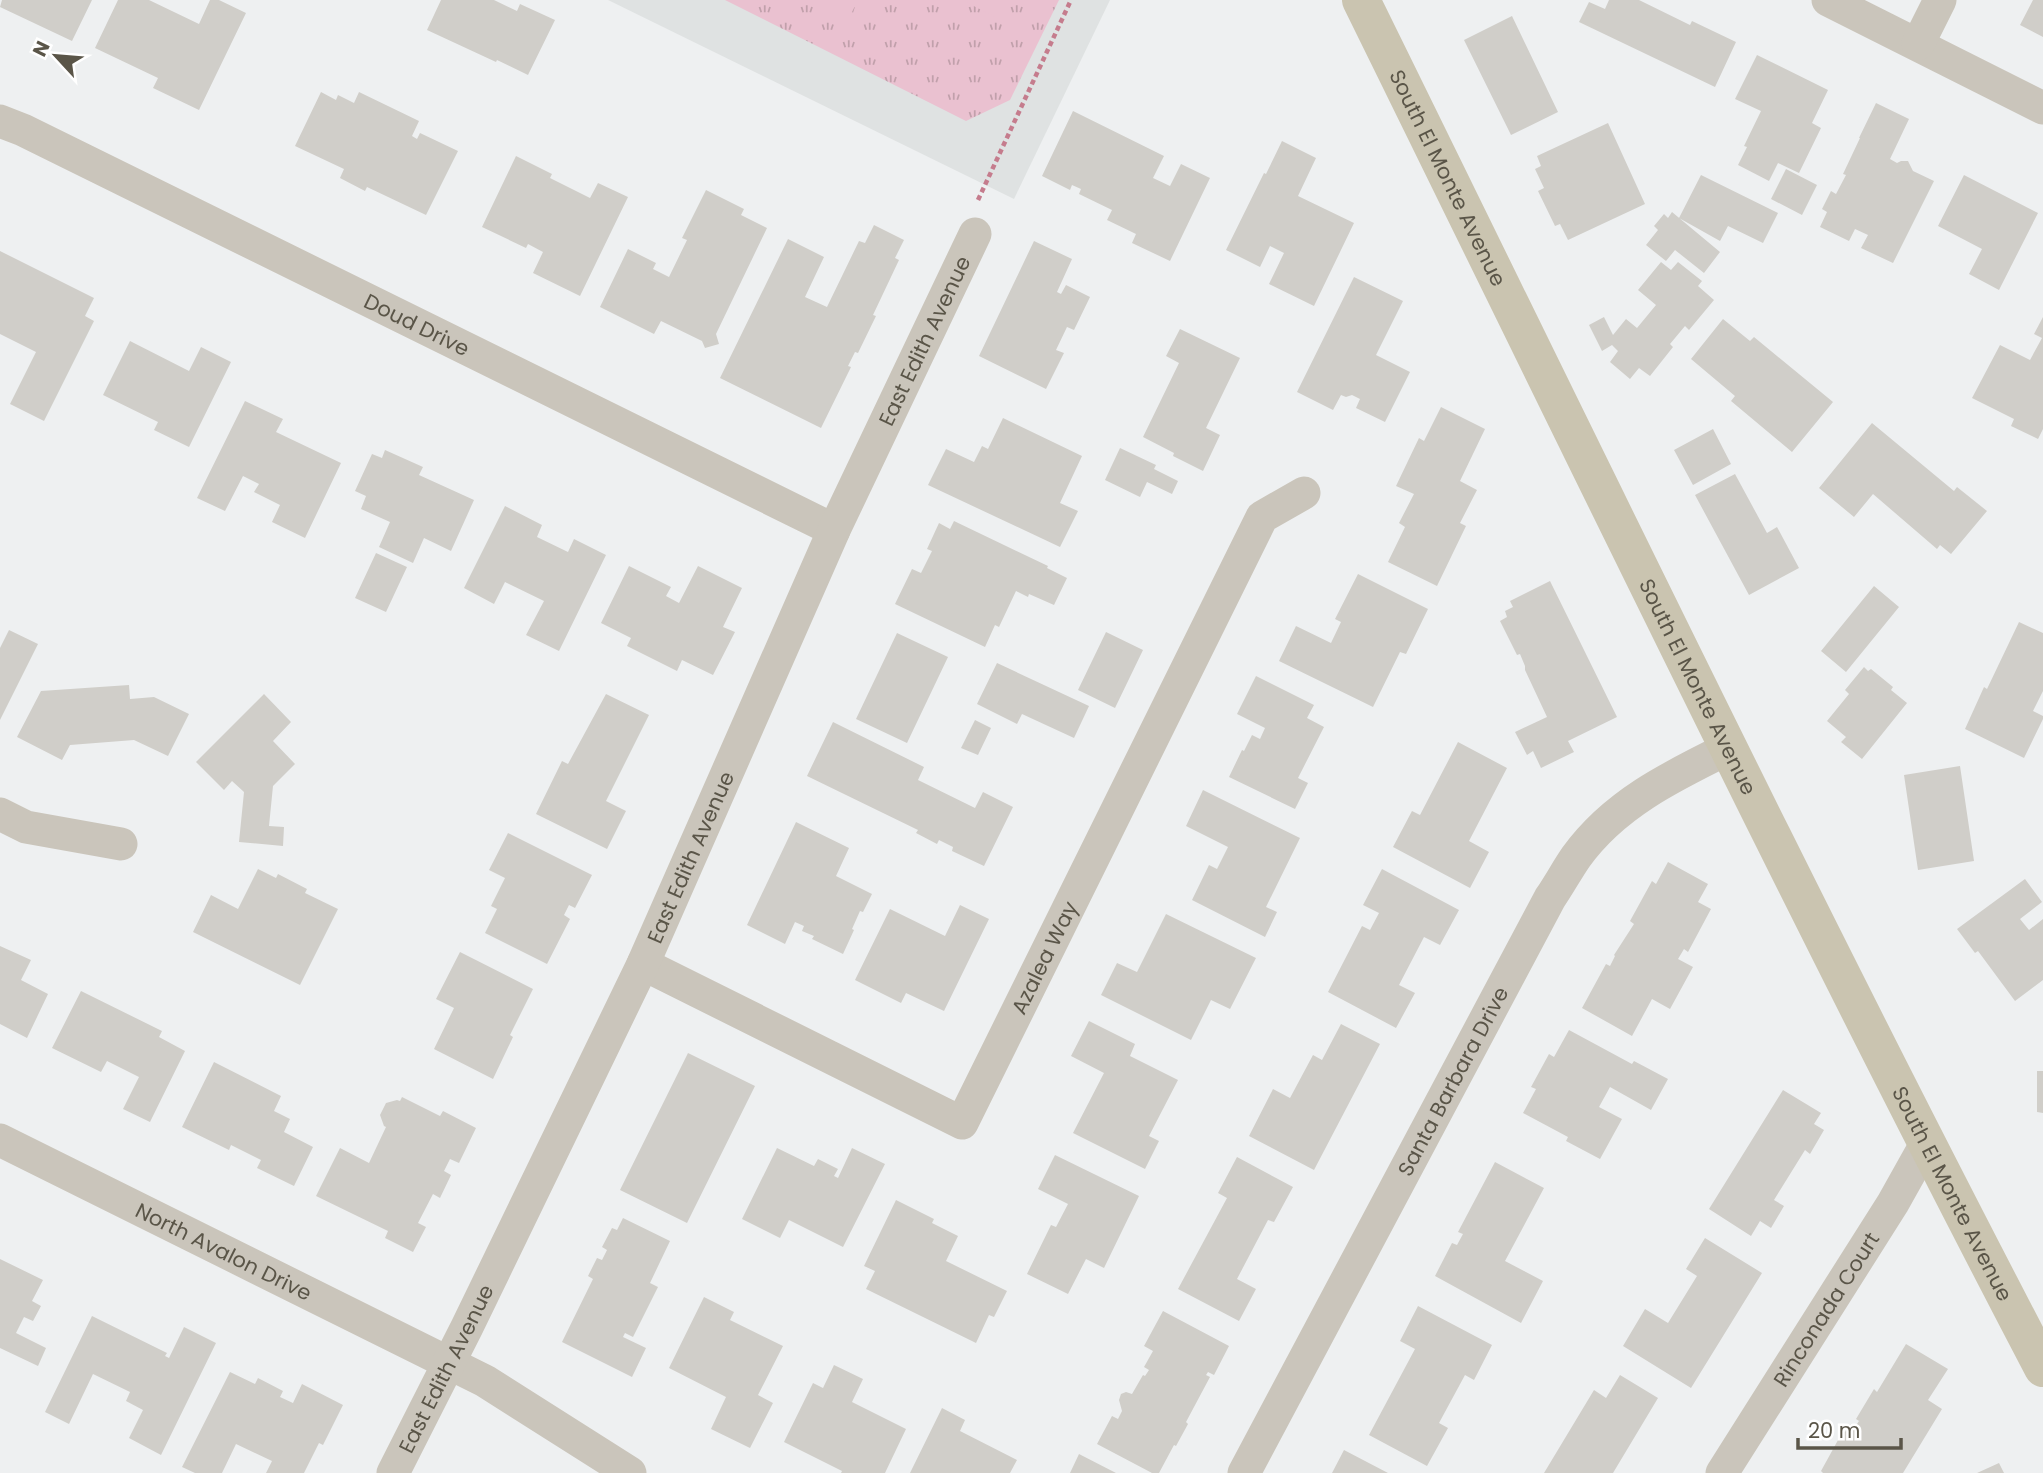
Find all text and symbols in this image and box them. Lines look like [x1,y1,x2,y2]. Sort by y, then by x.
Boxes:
north arrow [21,21,91,91]
text: N [26,36,56,61]
street label: South El Monte Avenue [1383,65,1514,291]
street label: East Edith Avenue [871,251,977,430]
street label: Doud Drive [359,286,475,363]
street label: South El Monte Avenue [1633,574,1764,800]
street label: East Edith Avenue [640,766,741,948]
street label: Azalea Way [1004,896,1084,1019]
street label: Santa Barbara Drive [1390,981,1515,1181]
street label: South El Monte Avenue [1886,1081,2020,1306]
street label: North Avalon Drive [131,1195,317,1307]
street label: Rinconada Court [1766,1226,1886,1392]
street label: East Edith Avenue [391,1279,500,1458]
scale bar [1798,1406,1901,1450]
text: 20 m [1808,1416,1861,1445]

